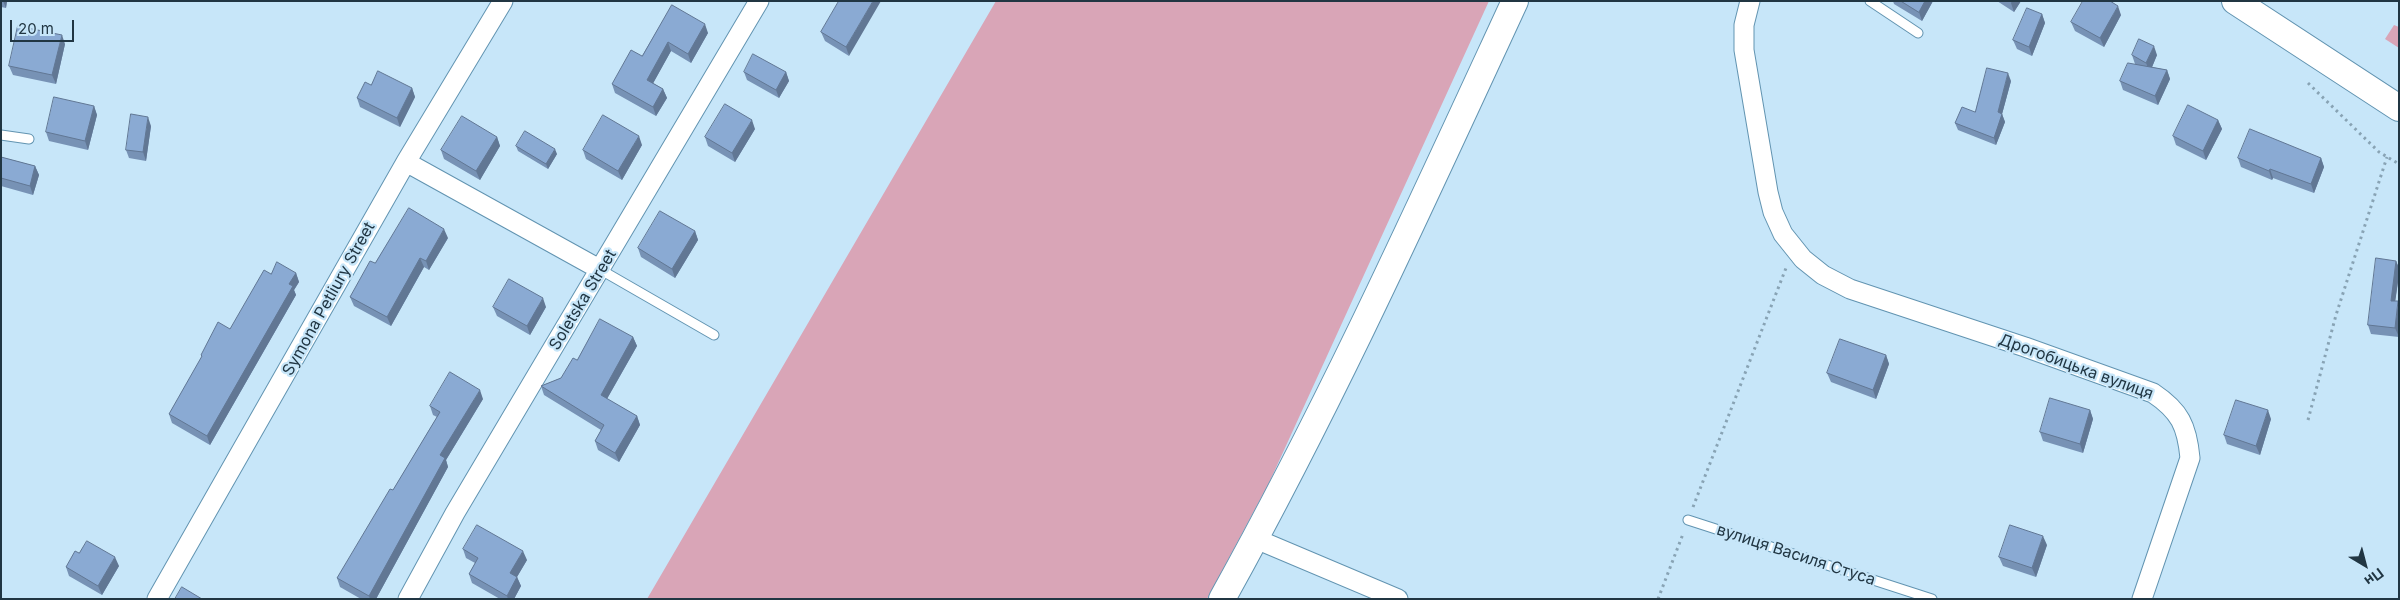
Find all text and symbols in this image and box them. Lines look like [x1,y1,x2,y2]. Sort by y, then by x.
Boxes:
scale bar [12,10,76,42]
text: 20 m [18,19,54,38]
street label: Symona Petliury Street [279,219,379,379]
street label: Soletska Street [545,246,621,354]
street label: Дрогобицька вулиця [1996,330,2156,404]
street label: вулиця Василя Стуса [1714,520,1878,590]
north arrow [2340,540,2390,590]
text: Пн [2362,565,2387,590]

